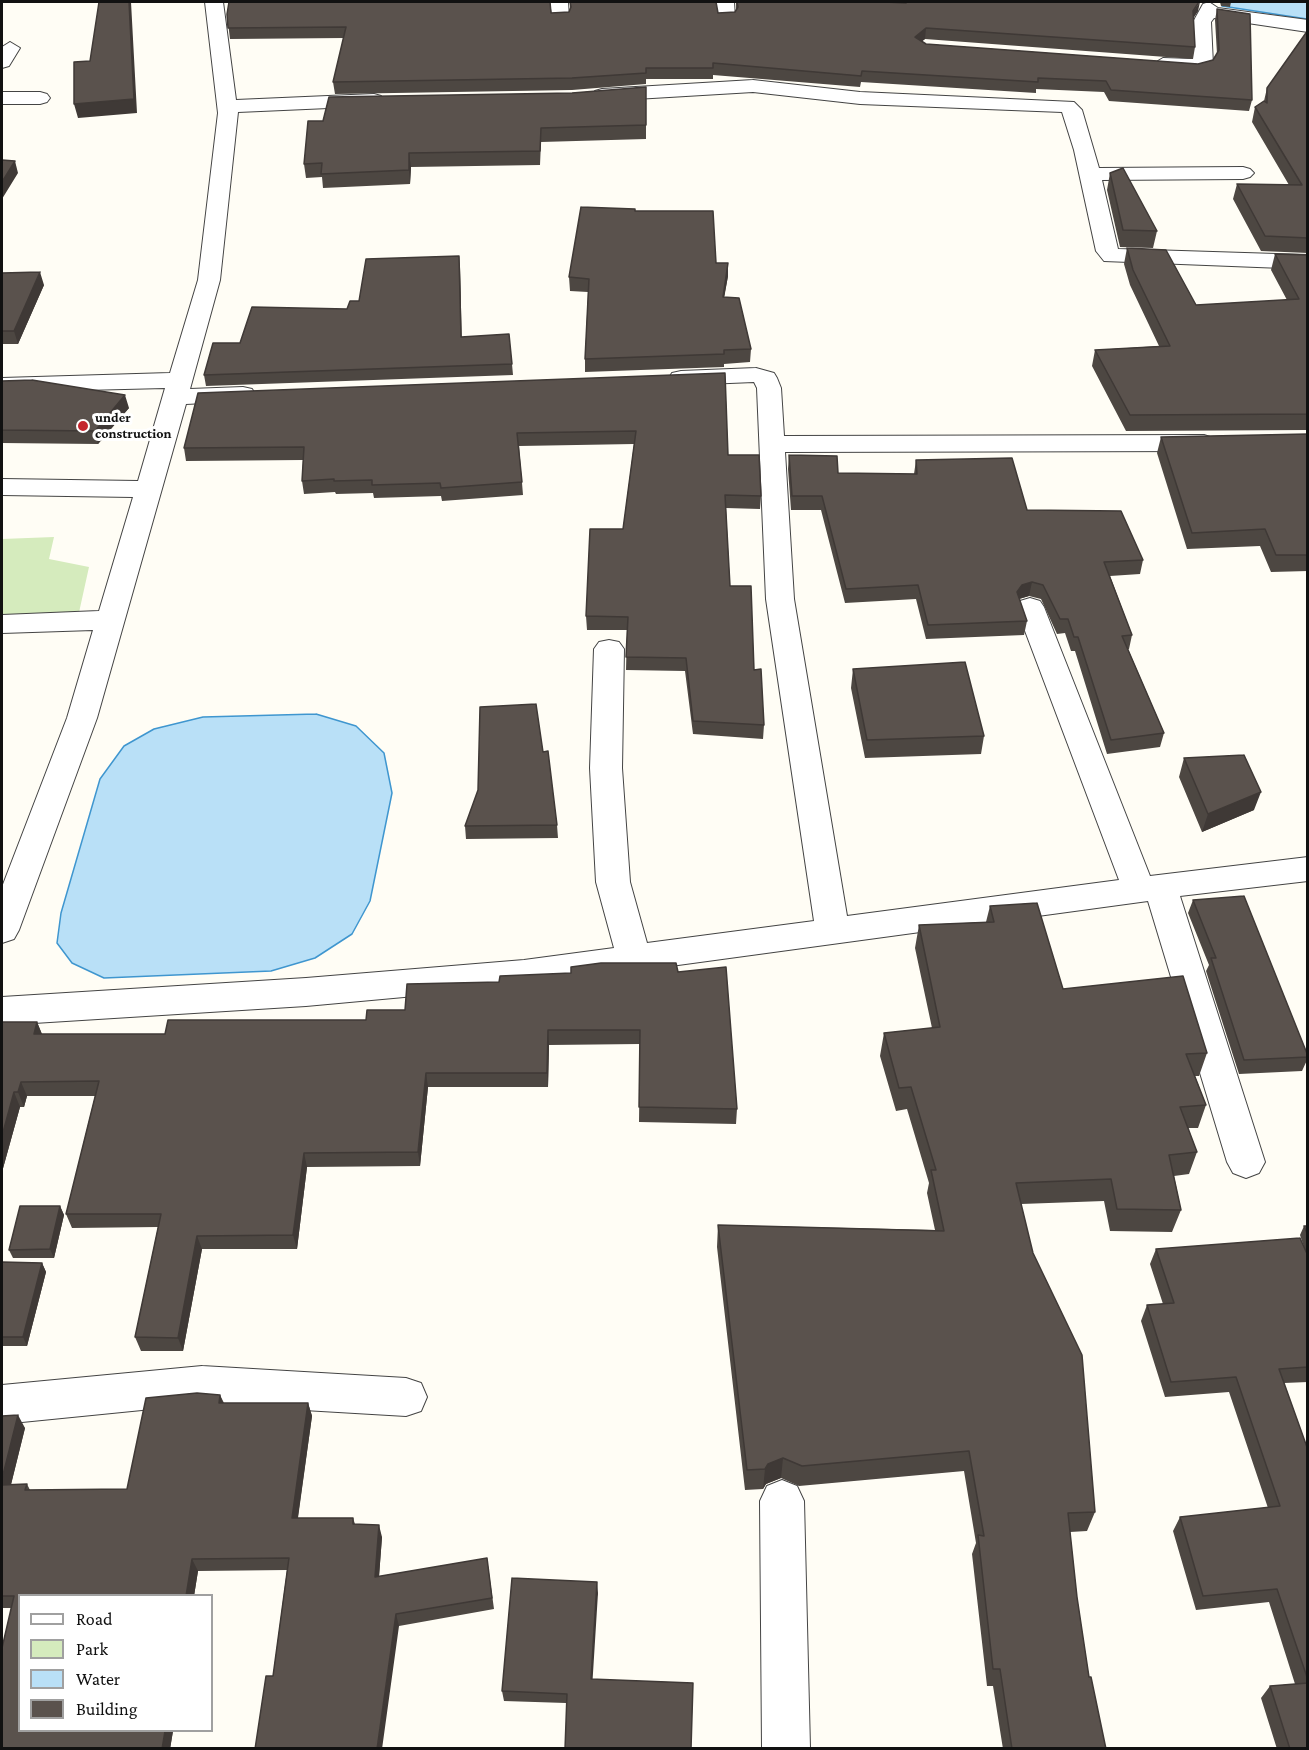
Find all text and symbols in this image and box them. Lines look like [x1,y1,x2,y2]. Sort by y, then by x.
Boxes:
place label: under construction [95,410,172,442]
marker: under construction [76,419,90,433]
legend [18,1594,213,1732]
text: Road [76,1609,113,1629]
text: Park [76,1639,108,1659]
text: Water [76,1669,120,1689]
text: Building [76,1699,137,1719]

